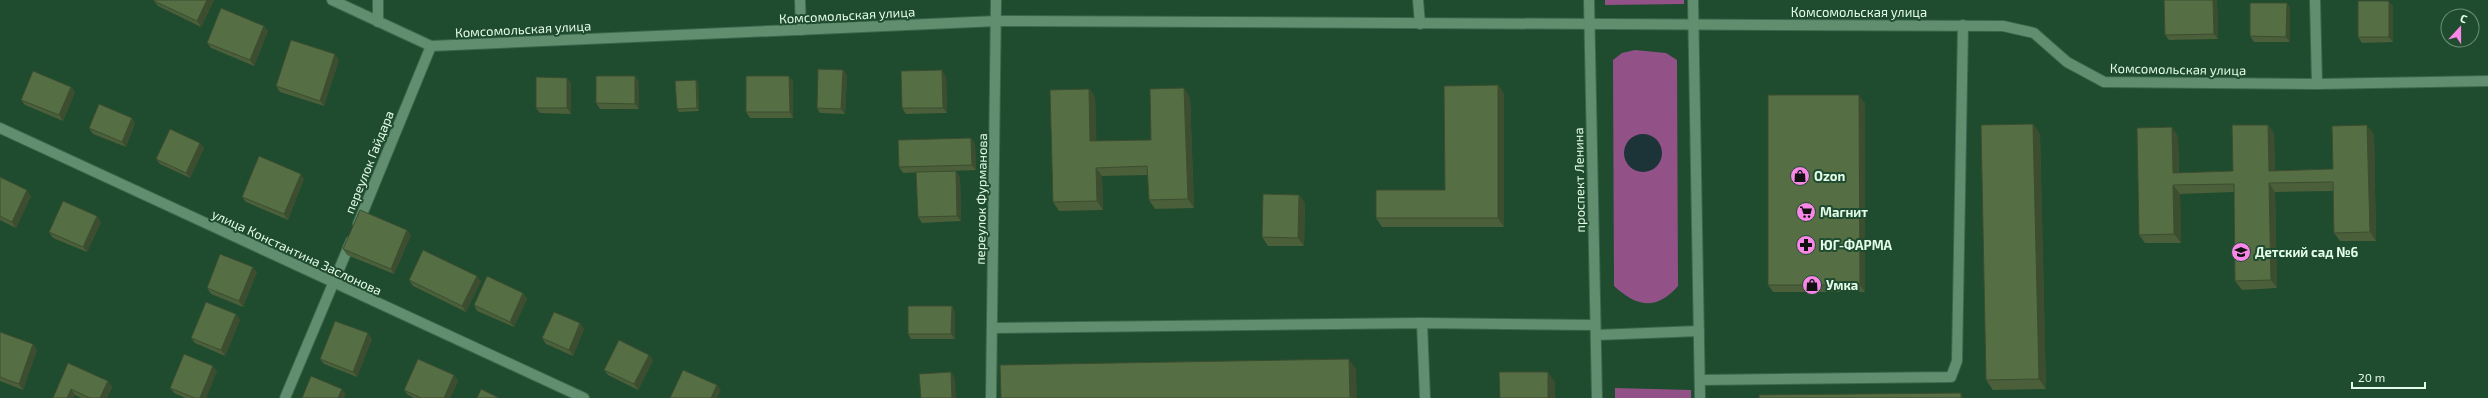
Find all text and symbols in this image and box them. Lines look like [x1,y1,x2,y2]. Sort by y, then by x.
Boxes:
street label: Комсомольская улица [778,3,916,27]
street label: Комсомольская улица [1791,4,1927,20]
north arrow [2440,8,2480,48]
text: С [2458,11,2470,26]
street label: Комсомольская улица [454,17,592,41]
street label: Комсомольская улица [2110,60,2246,78]
street label: переулок Гайдара [341,108,397,216]
street label: проспект Ленина [1570,127,1588,233]
street label: переулок Фурманова [972,133,990,265]
shop icon: Ozon [1789,165,1811,187]
place label: Ozon [1814,168,1845,184]
supermarket icon: Магнит [1795,201,1817,223]
place label: Магнит [1820,204,1868,220]
street label: улица Константина Заслонова [209,205,385,299]
pharmacy icon: ЮГ-ФАРМА [1795,234,1817,256]
place label: ЮГ-ФАРМА [1820,237,1893,253]
school or university icon: Детский сад №6 [2230,241,2252,263]
place label: Детский сад №6 [2255,244,2359,260]
shop icon: Умка [1801,274,1823,296]
place label: Умка [1826,277,1858,293]
scale bar [2352,364,2425,390]
text: 20 m [2358,370,2385,384]

